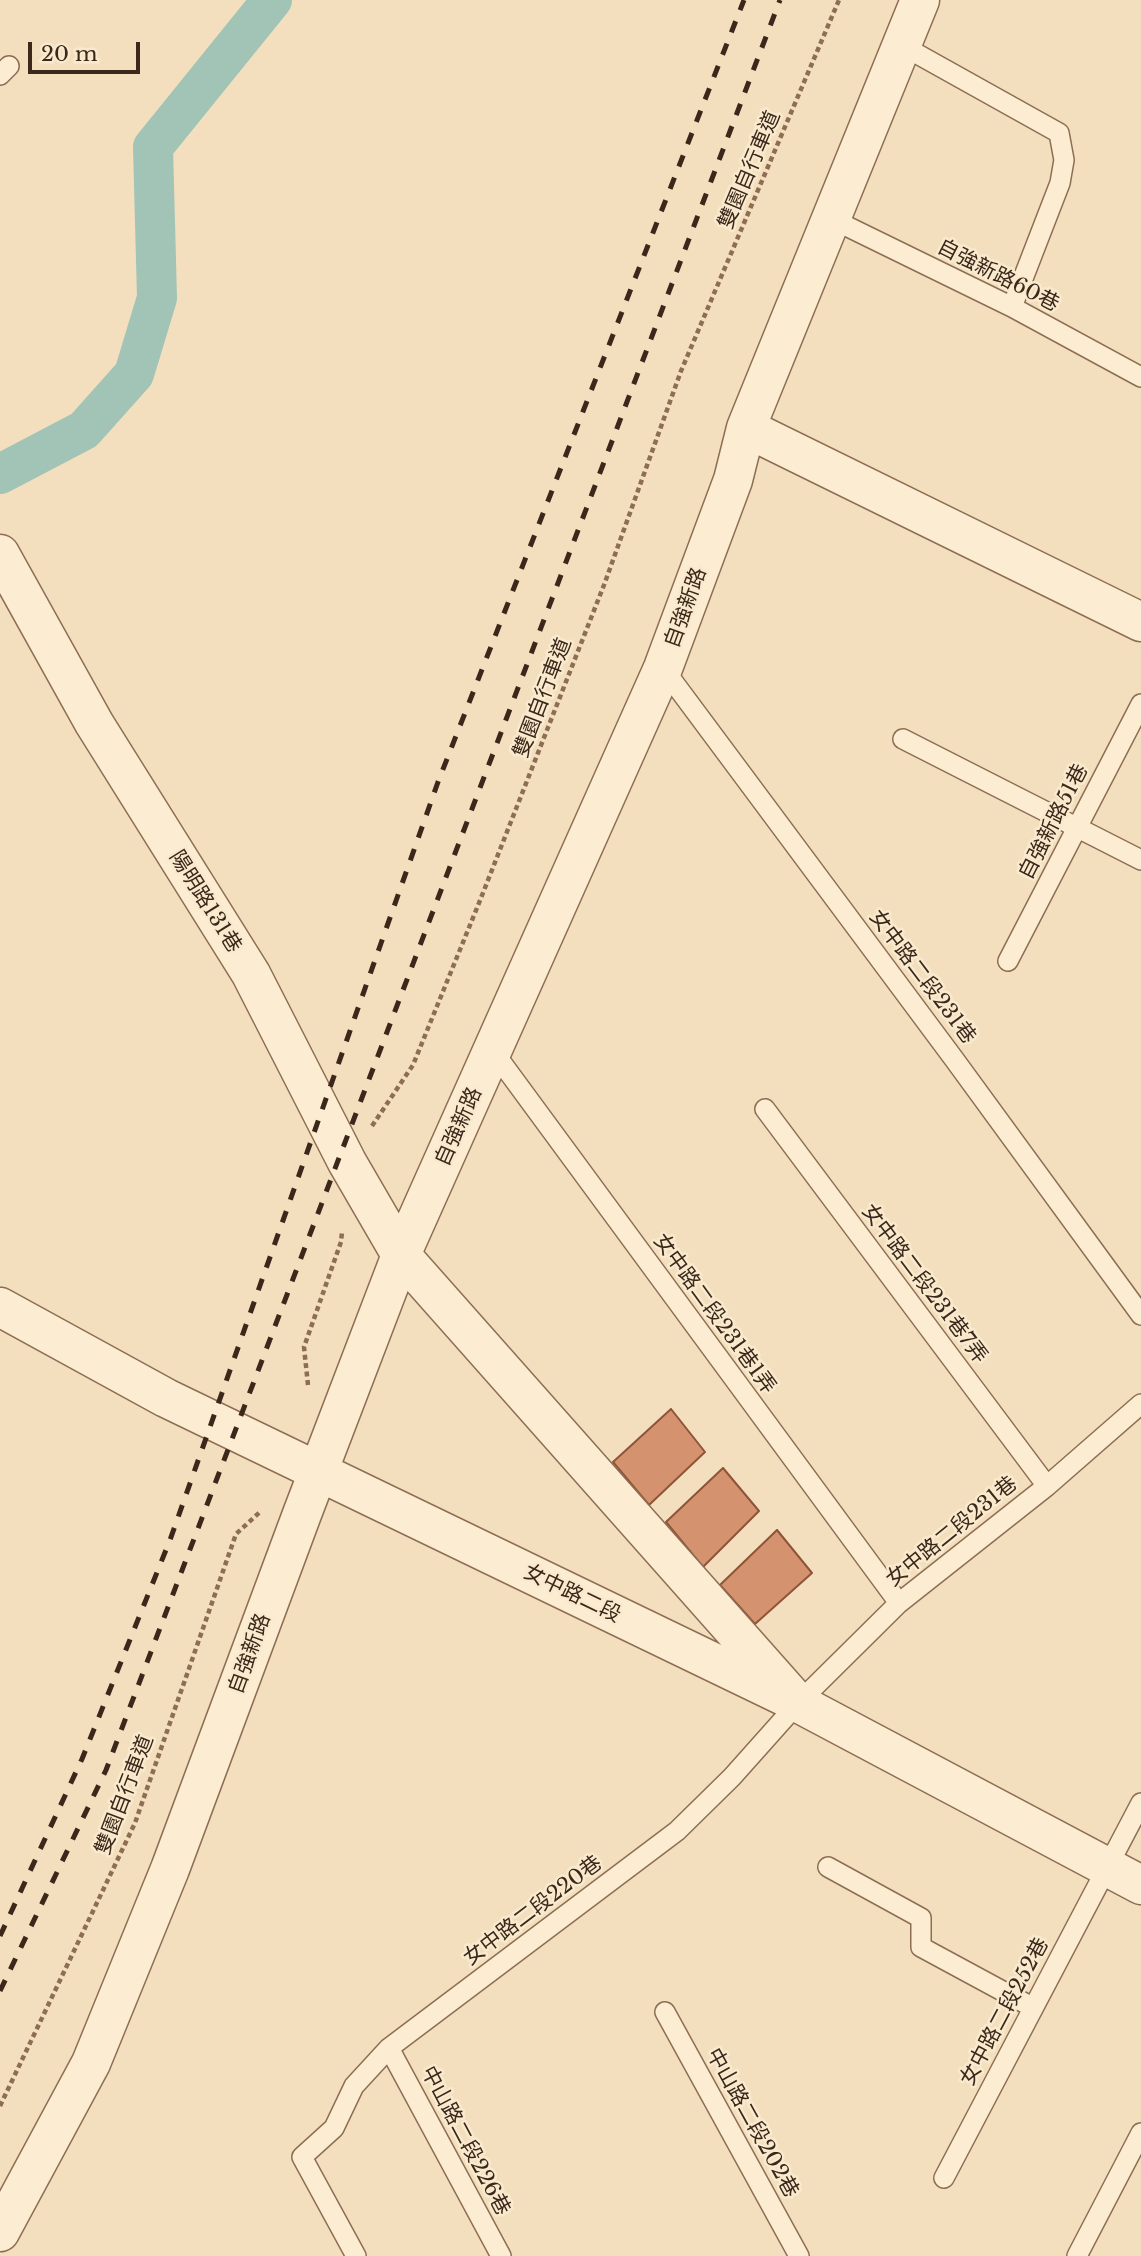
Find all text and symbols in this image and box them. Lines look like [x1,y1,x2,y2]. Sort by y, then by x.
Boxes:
scale bar [32,28,144,72]
text: 20 m [41,41,98,67]
street label: 雙園自行車道 [714,107,786,233]
street label: 自強新路60巷 [933,234,1063,318]
street label: 自強新路 [660,564,712,652]
street label: 雙園自行車道 [509,635,577,761]
street label: 自強新路51巷 [1014,760,1094,884]
street label: 陽明路131巷 [164,846,246,958]
street label: 女中路二段231巷 [863,905,981,1049]
street label: 自強新路 [430,1084,488,1170]
street label: 女中路二段231巷7弄 [856,1199,992,1369]
street label: 女中路二段231巷1弄 [647,1229,781,1399]
street label: 女中路二段231巷 [881,1471,1023,1593]
street label: 女中路二段 [519,1560,625,1628]
street label: 自強新路 [224,1610,276,1698]
street label: 雙園自行車道 [91,1732,159,1858]
street label: 女中路二段220巷 [459,1851,607,1971]
street label: 女中路二段252巷 [955,1934,1055,2090]
street label: 中山路二段202巷 [701,2044,803,2202]
street label: 中山路二段226巷 [415,2062,515,2220]

